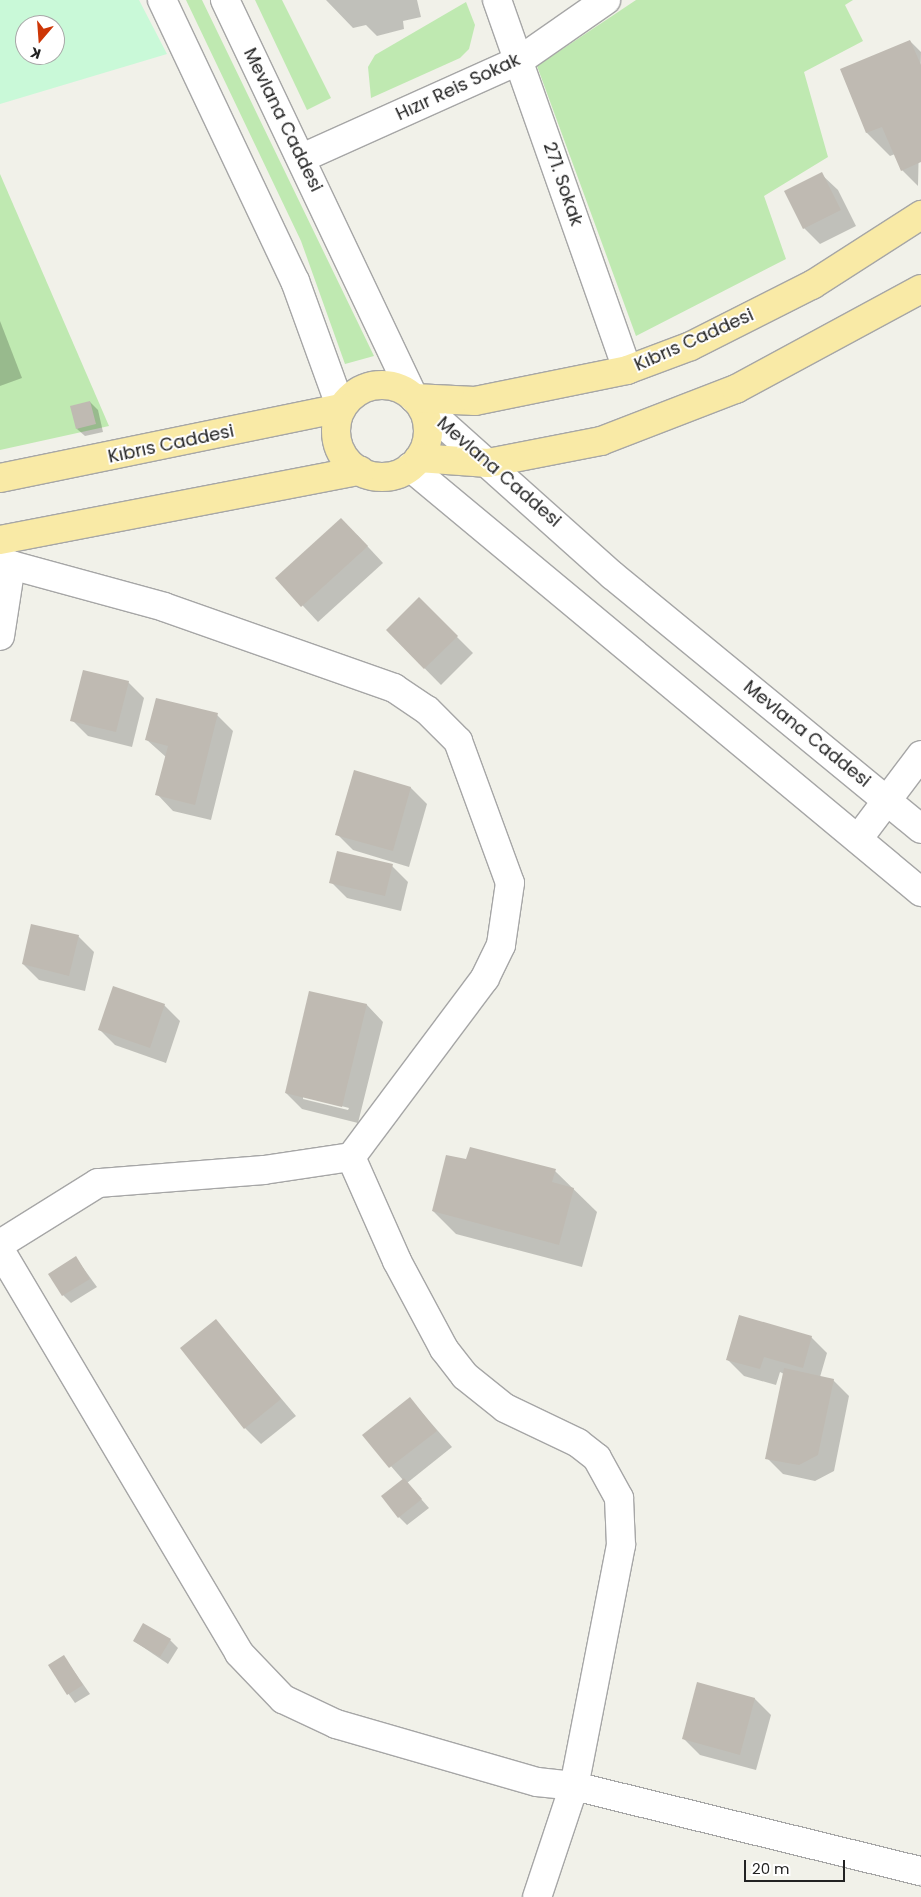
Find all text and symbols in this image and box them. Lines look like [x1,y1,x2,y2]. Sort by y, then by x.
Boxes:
north arrow [15,15,65,65]
text: K [28,42,43,64]
street label: Mevlana Caddesi [239,45,327,195]
street label: Hızır Reis Sokak [392,49,524,125]
street label: 271. Sokak [539,139,587,229]
street label: Kıbrıs Caddesi [631,304,757,376]
street label: Mevlana Caddesi [433,412,565,532]
street label: Kıbrıs Caddesi [106,420,236,468]
street label: Mevlana Caddesi [739,676,875,792]
scale bar [746,1850,847,1882]
text: 20 m [752,1858,790,1879]

